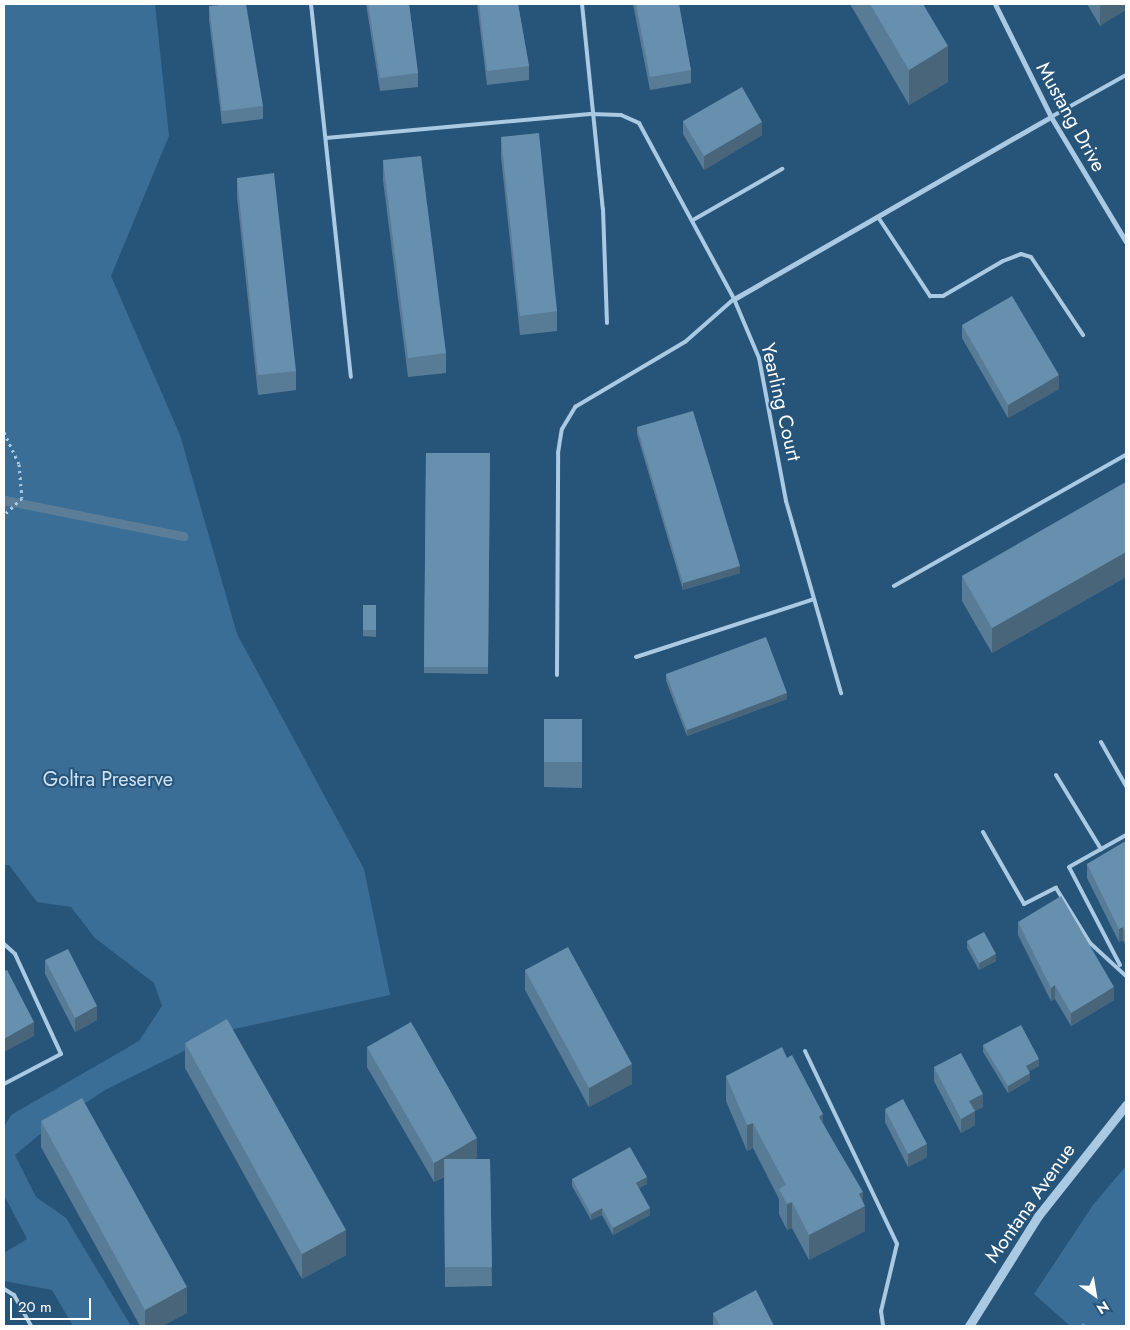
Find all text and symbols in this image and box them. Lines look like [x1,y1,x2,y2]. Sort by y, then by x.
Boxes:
street label: Mustang Drive [1031,58,1111,176]
street label: Yearling Court [756,341,806,463]
park label: Goltra Preserve [43,767,173,791]
street label: Montana Avenue [980,1139,1080,1267]
north arrow [1070,1270,1120,1320]
scale bar [12,1288,94,1320]
text: 20 m [18,1296,52,1318]
text: N [1093,1296,1113,1319]

